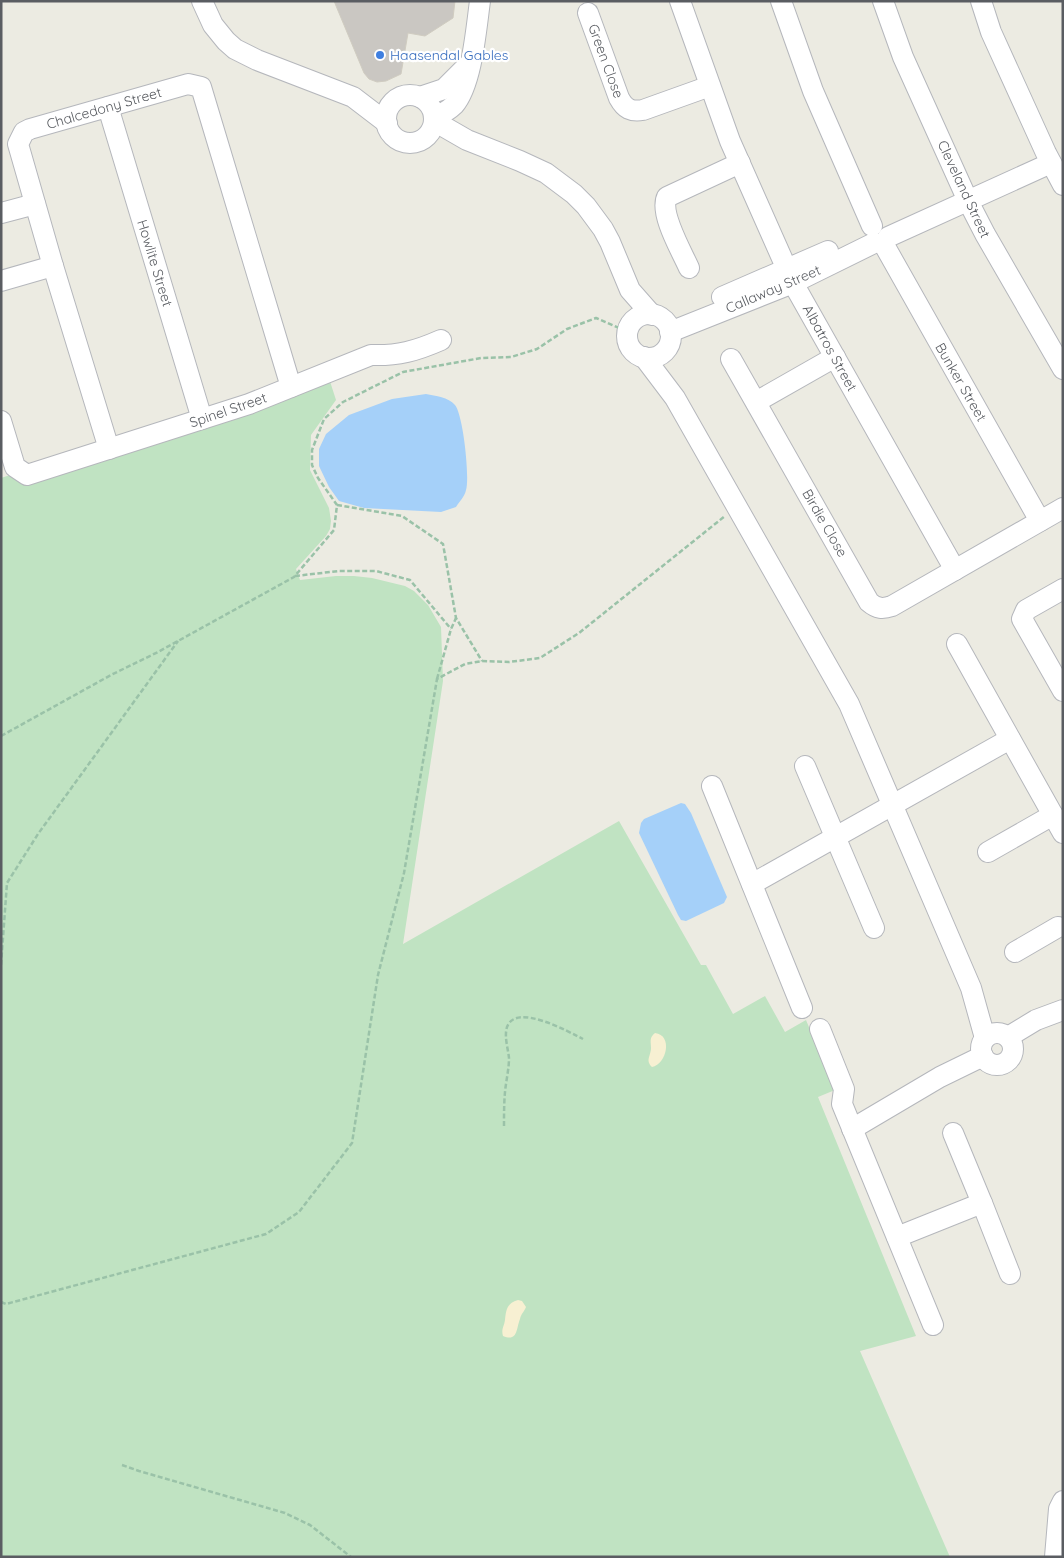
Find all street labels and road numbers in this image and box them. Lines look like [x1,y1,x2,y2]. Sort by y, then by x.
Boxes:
street label: Green Close [584,21,628,101]
street label: Chalcedony Street [44,83,164,133]
street label: Cleveland Street [934,137,995,241]
street label: Howlite Street [133,217,177,309]
street label: Callaway Street [723,261,823,317]
street label: Albatros Street [799,302,861,395]
street label: Bunker Street [931,340,991,425]
street label: Spinel Street [187,388,269,432]
street label: Birdie Close [798,486,852,560]

